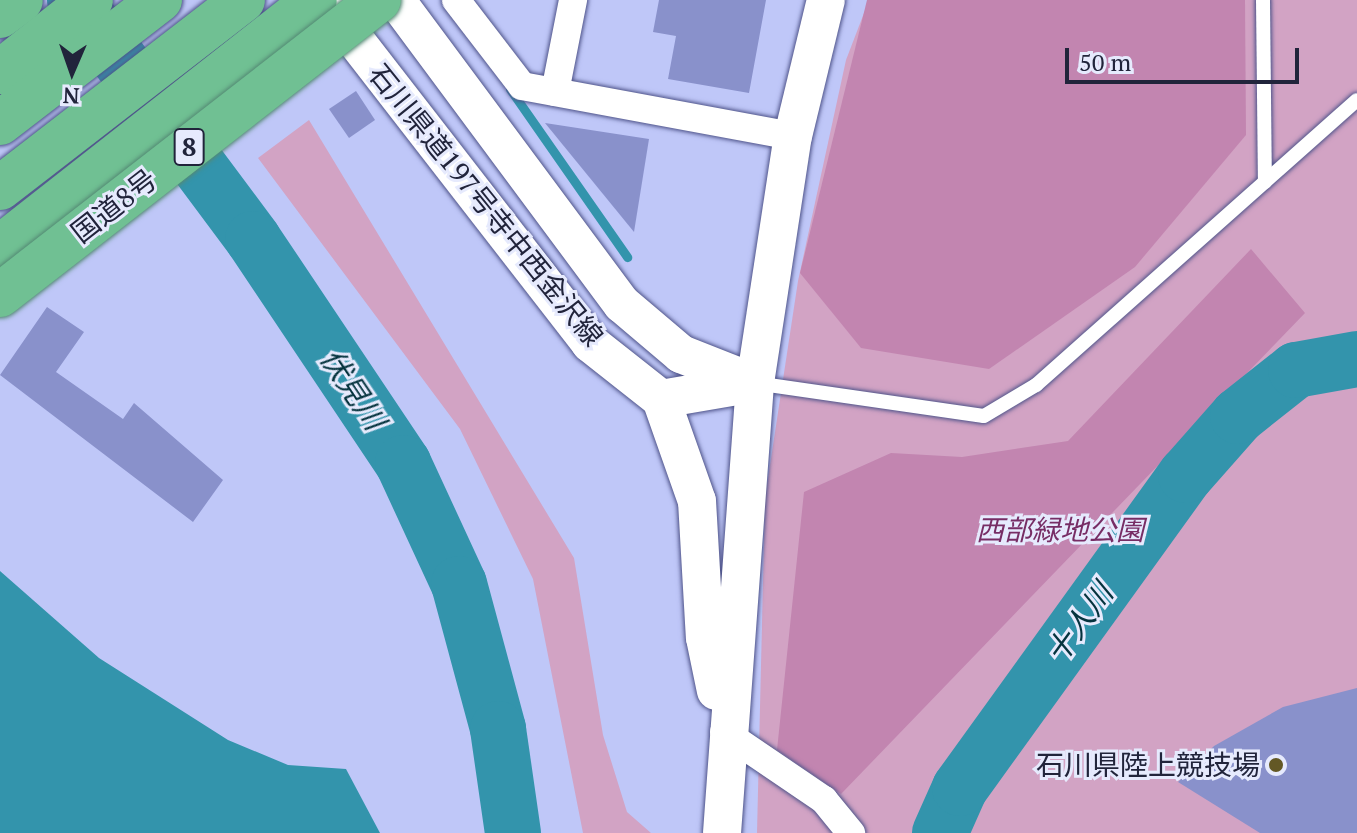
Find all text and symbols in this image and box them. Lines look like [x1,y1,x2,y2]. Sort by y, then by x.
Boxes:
north arrow [32,32,112,112]
scale bar [1069,32,1303,82]
text: 50 m [1079,46,1131,78]
street label: 石川県道197号寺中西金沢線 [362,57,610,353]
text: N [62,82,80,111]
road number: 8 [173,125,205,169]
street label: 国道8号 [65,162,163,250]
water label: 伏見川 [313,342,393,436]
park label: 西部緑地公園 [976,513,1144,547]
water label: 十人川 [1038,576,1120,670]
place label: 石川県陸上競技場 [1036,748,1260,782]
marker: 石川県陸上競技場 [1267,756,1285,774]

